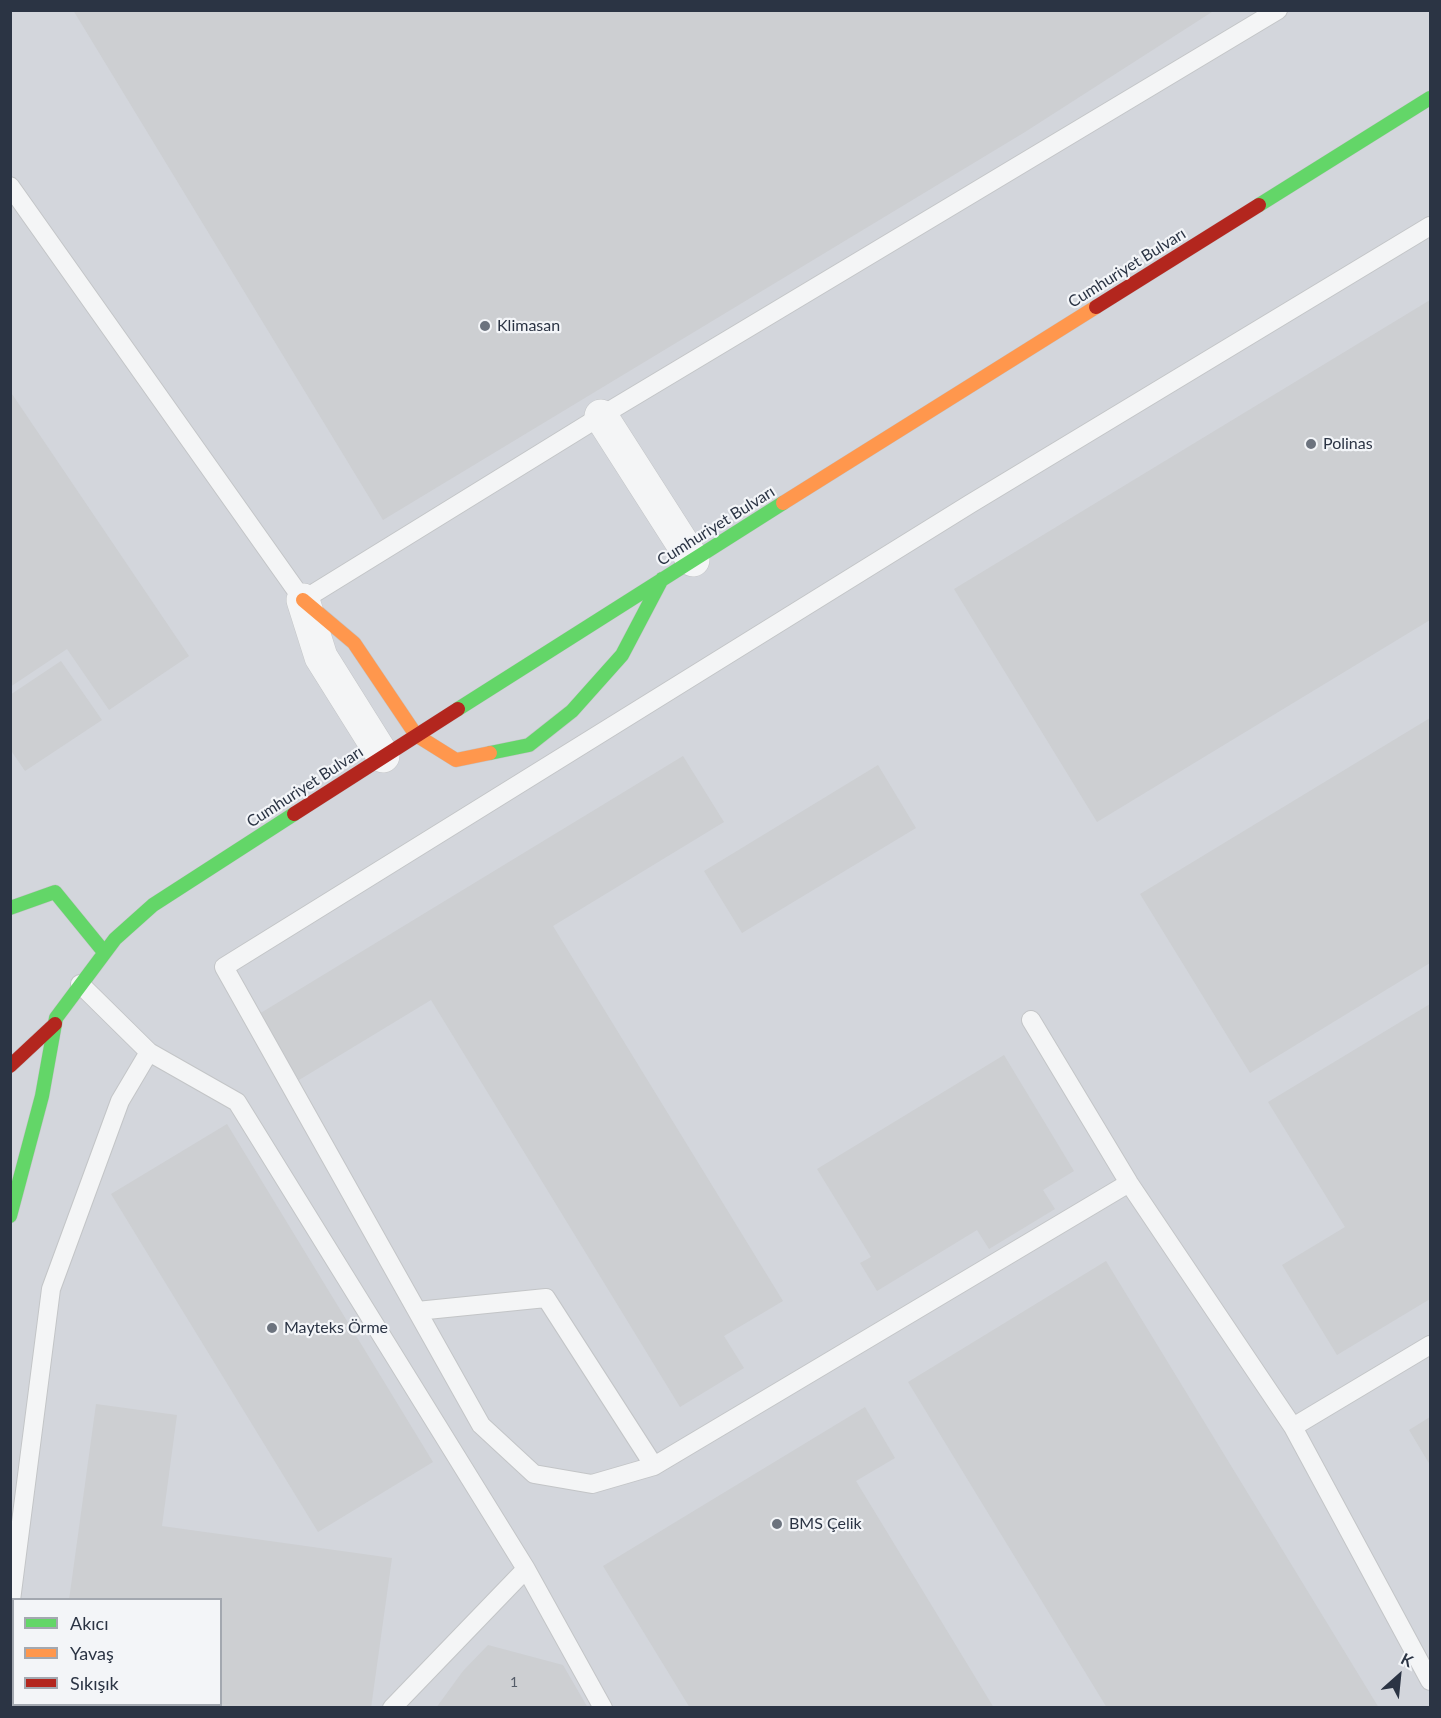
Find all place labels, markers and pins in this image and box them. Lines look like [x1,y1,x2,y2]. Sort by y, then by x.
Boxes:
place label: Klimasan [497,316,560,336]
marker: Klimasan [478,319,492,333]
place label: Polinas [1323,434,1373,454]
marker: Polinas [1304,437,1318,451]
place label: Mayteks Örme [284,1318,388,1338]
marker: Mayteks Örme [265,1321,279,1335]
place label: BMS Çelik [789,1514,862,1534]
marker: BMS Çelik [770,1517,784,1531]

